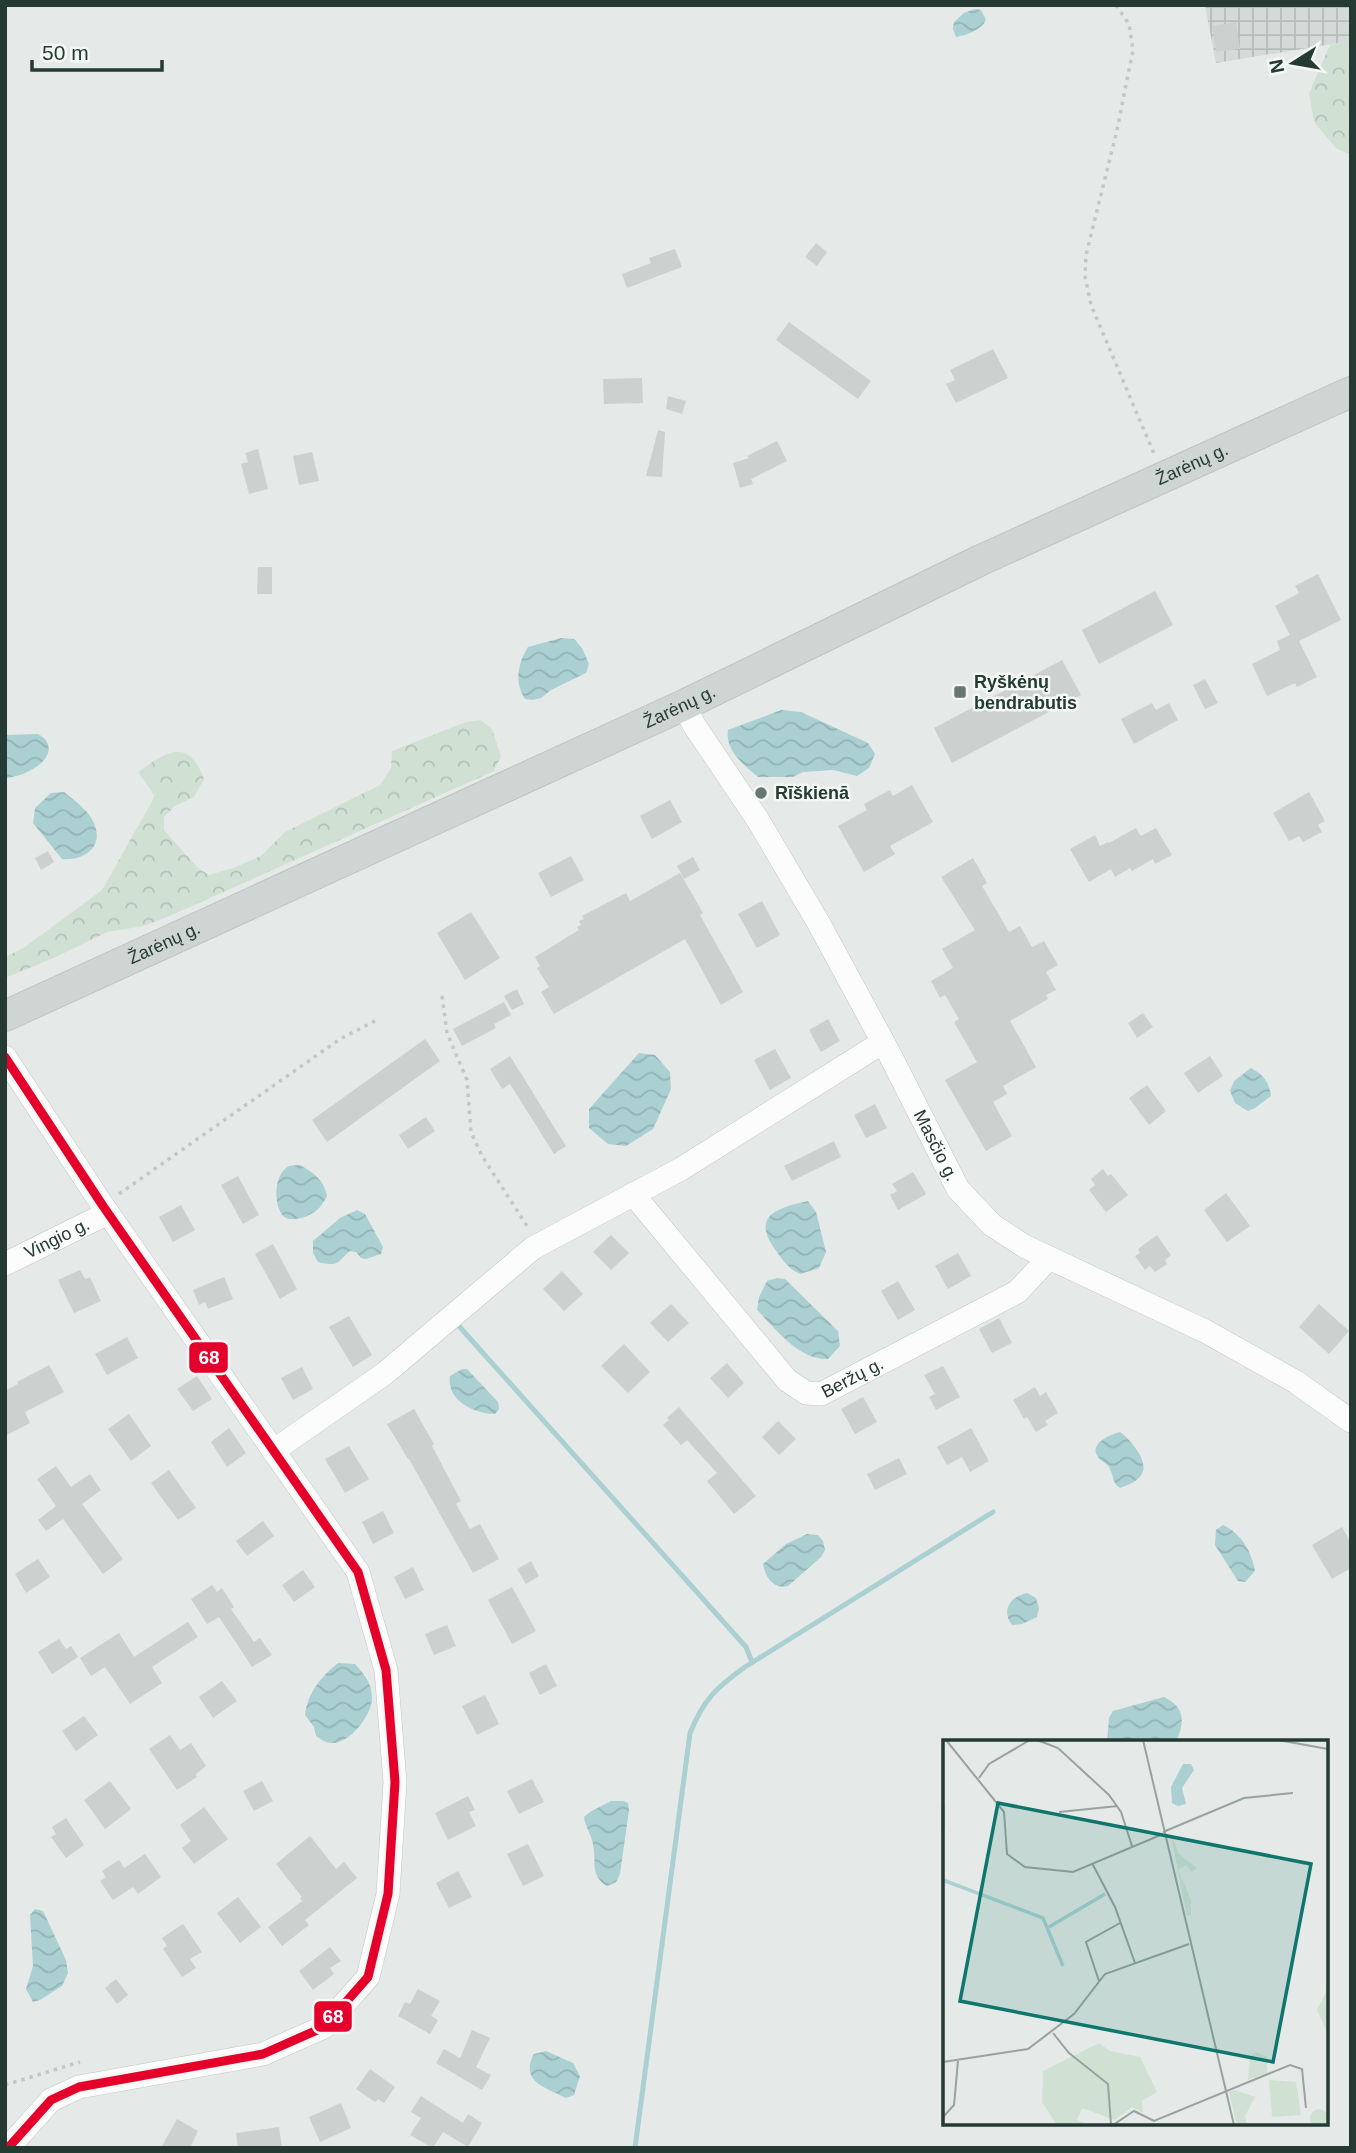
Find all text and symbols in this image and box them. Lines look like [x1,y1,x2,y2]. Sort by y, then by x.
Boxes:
scale bar [32,28,161,72]
north arrow [1258,28,1328,98]
text: 50 m [42,41,89,64]
text: N [1265,57,1288,75]
street label: Žarėnų g. [1153,439,1231,489]
place label: Ryškėnų bendrabutis [974,672,1077,713]
street label: Žarėnų g. [640,681,719,732]
marker: Ryškėnų bendrabutis [952,684,968,700]
place label: Rīškienā [775,783,850,803]
marker: Rīškienā [753,785,769,801]
street label: Žarėnų g. [125,918,203,968]
street label: Masčio g. [910,1107,962,1184]
street label: Vingio g. [21,1214,93,1263]
line badge: 68 [188,1341,229,1374]
text: 68 [198,1347,220,1368]
street label: Beržų g. [818,1353,887,1402]
inset map [943,1740,1328,2125]
line badge: 68 [313,2000,353,2033]
text: 68 [322,2006,344,2027]

